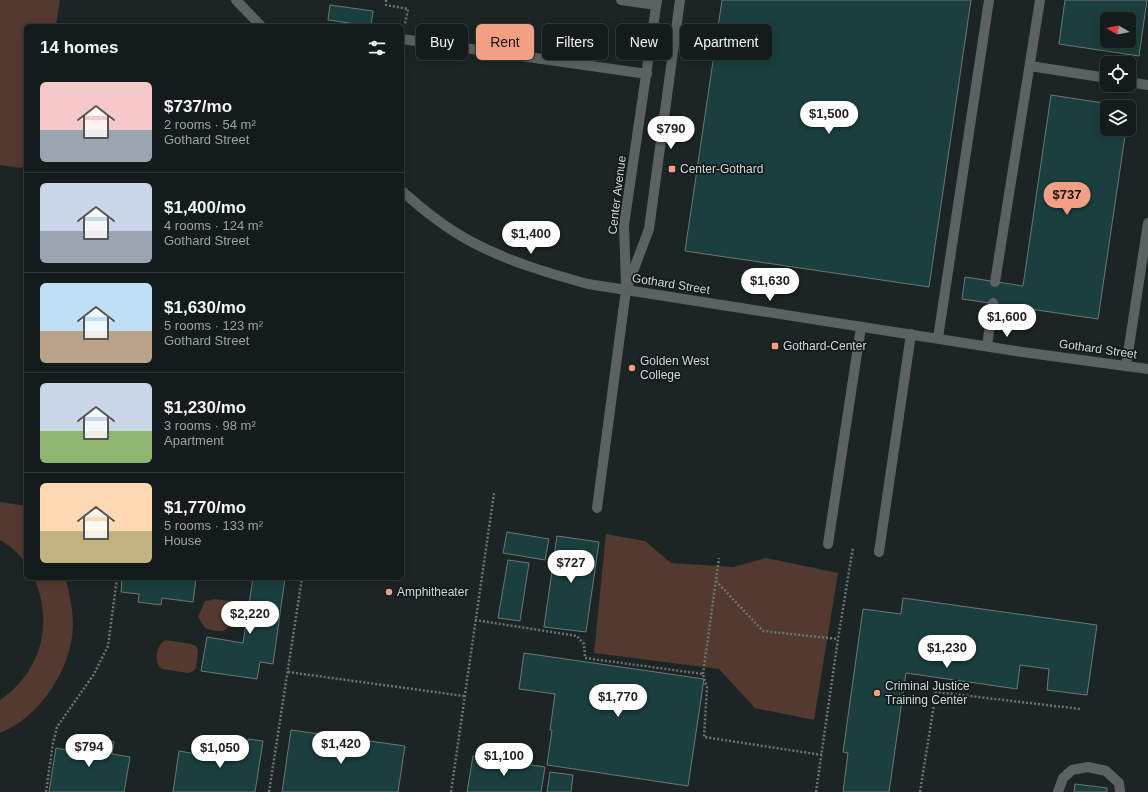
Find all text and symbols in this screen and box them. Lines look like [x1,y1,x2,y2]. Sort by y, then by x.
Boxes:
north arrow [1100,12,1136,48]
map controls [1100,12,1136,136]
chip: Buy [416,24,468,60]
chip: Rent [476,24,534,60]
chip: Filters [542,24,608,60]
chip: New [616,24,672,60]
chip: Apartment [680,24,772,60]
icon: filters [366,37,388,59]
text: 14 homes [40,38,118,57]
button: locate [1100,56,1136,92]
text: $737/mo [164,97,232,116]
icon: home [72,98,120,146]
button: layers [1100,100,1136,136]
pin: $1,500 [796,101,862,135]
text: $1,500 [809,106,849,121]
pin: $790 [647,116,695,150]
text: 2 rooms · 54 m² [164,117,256,132]
text: $790 [657,121,685,136]
text: Gothard Street [164,132,249,147]
street label: Center Avenue [605,155,629,235]
place label: Center-Gothard [680,162,763,176]
marker: Center-Gothard [667,164,677,174]
pin: $737 [1043,182,1091,216]
text: $737 [1053,187,1081,202]
text: $1,400/mo [164,198,246,217]
icon: home [72,199,120,247]
text: 4 rooms · 124 m² [164,218,263,233]
pin: $1,400 [498,221,564,255]
text: $1,400 [511,226,551,241]
text: Gothard Street [164,233,249,248]
pin: $1,630 [737,268,803,302]
street label: Gothard Street [631,271,712,297]
text: $1,630 [750,273,790,288]
text: $1,630/mo [164,298,246,317]
icon: home [72,299,120,347]
pin: $1,600 [974,304,1040,338]
text: $1,600 [987,309,1027,324]
text: 5 rooms · 123 m² [164,318,263,333]
text: Gothard Street [164,333,249,348]
street label: Gothard Street [1058,337,1139,362]
place label: Gothard-Center [783,339,866,353]
marker: Gothard-Center [770,341,780,351]
place label: Golden West College [640,354,710,382]
marker: Golden West College [627,363,637,373]
text: $1,230/mo [164,398,246,417]
icon: home [72,399,120,447]
text: 3 rooms · 98 m² [164,418,256,433]
text: Apartment [164,433,224,448]
text: $1,770/mo [164,498,246,517]
icon: home [72,499,120,547]
text: 5 rooms · 133 m² [164,518,263,533]
text: House [164,533,202,548]
pin: $727 [547,550,595,584]
text: $727 [557,555,585,570]
place label: Amphitheater [397,585,468,599]
marker: Amphitheater [384,587,394,597]
pin: $2,220 [217,601,283,635]
text: $2,220 [230,606,270,621]
pin: $1,230 [914,635,980,669]
text: $1,230 [927,640,967,655]
place label: Criminal Justice Training Center [885,679,970,707]
pin: $1,770 [585,684,651,718]
marker: Criminal Justice Training Center [872,688,882,698]
text: $1,770 [598,689,638,704]
pin: $1,420 [308,731,374,765]
pin: $794 [65,734,113,768]
pin: $1,050 [187,735,253,769]
text: $1,420 [321,736,361,751]
text: $794 [75,739,103,754]
text: $1,050 [200,740,240,755]
pin: $1,100 [471,743,537,777]
text: $1,100 [484,748,524,763]

